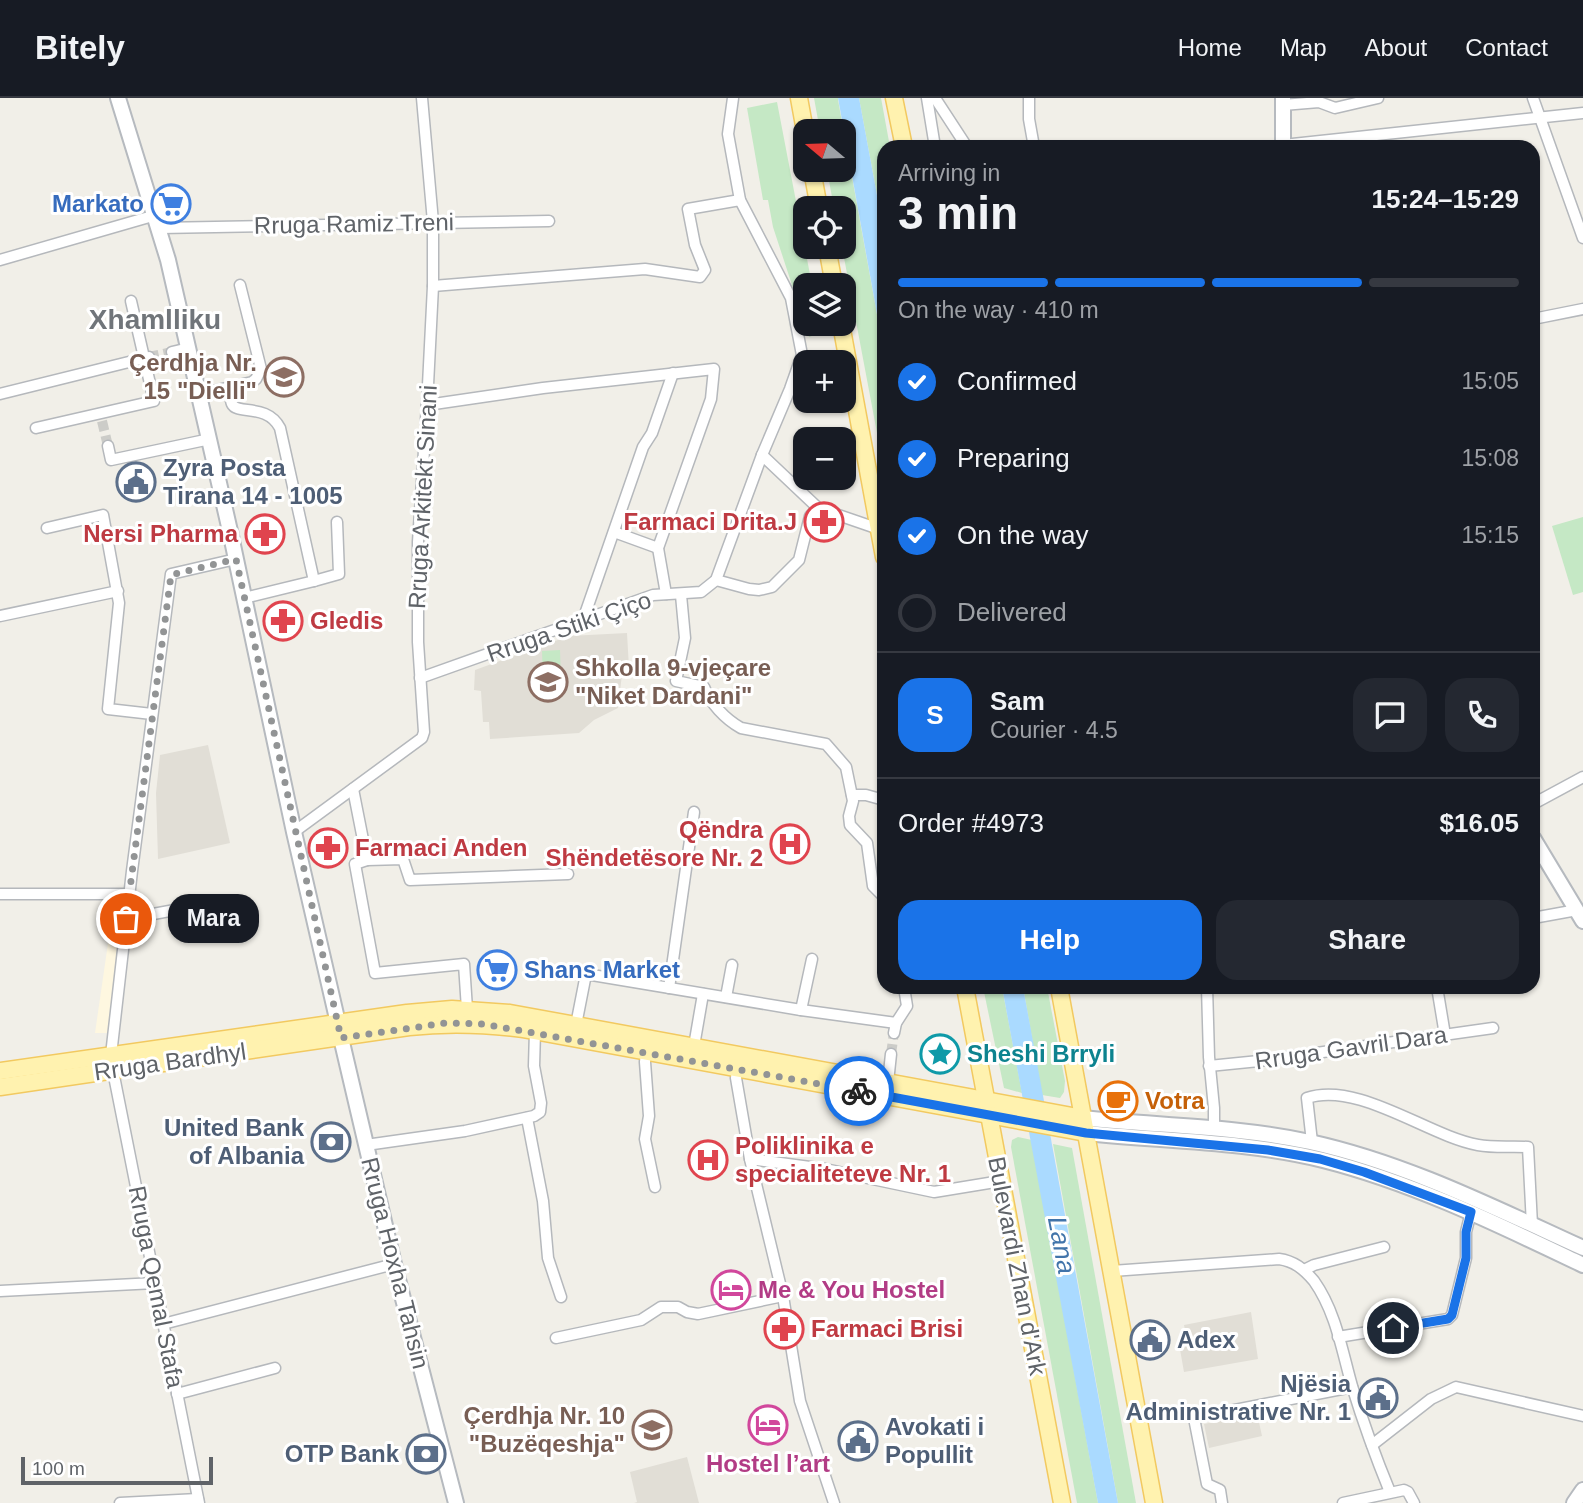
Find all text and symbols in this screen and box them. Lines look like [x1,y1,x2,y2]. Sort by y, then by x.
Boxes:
text: Bitely [35,29,125,66]
text: Home [1178,34,1242,61]
text: Map [1280,34,1327,61]
text: About [1365,34,1427,61]
text: Contact [1465,34,1548,61]
north arrow [793,119,856,182]
map controls [793,119,856,490]
text: Arriving in [898,160,1000,186]
supermarket icon: Markato [150,183,192,225]
text: 15:24–15:29 [1372,184,1519,214]
text: 3 min [898,187,1018,239]
place label: Markato [52,190,144,217]
button: locate [793,196,856,259]
street label: Rruga Ramiz Treni [254,208,454,239]
button: layers [793,273,856,336]
text: On the way · 410 m [898,297,1099,323]
district label: Xhamlliku [89,304,221,335]
place label: Çerdhja Nr. 15 "Dielli" [129,349,257,404]
button: + [793,350,856,413]
school or university icon: Çerdhja Nr. 15 "Dielli" [263,356,305,398]
icon: check [898,363,936,401]
text: Confirmed [957,366,1077,396]
text: 15:05 [1461,368,1519,394]
street label: Rruga Arkitekt Sinani [403,384,442,610]
button: − [793,427,856,490]
icon: check [898,440,936,478]
text: Preparing [957,443,1070,473]
text: 15:08 [1461,445,1519,471]
place label: Zyra Posta Tirana 14 - 1005 [163,454,343,509]
public building icon: Zyra Posta Tirana 14 - 1005 [115,461,157,503]
pharmacy icon: Farmaci Drita.J [803,501,845,543]
place label: Farmaci Drita.J [624,508,797,535]
pharmacy icon: Nersi Pharma [244,513,286,555]
icon: check [898,517,936,555]
place label: Nersi Pharma [83,520,239,547]
text: On the way [957,520,1089,550]
text: 15:15 [1461,522,1519,548]
street label: Rruga Stiki Çiço [483,586,655,667]
text: Delivered [957,597,1067,627]
pharmacy icon: Gledis [262,600,304,642]
place label: Gledis [310,607,383,634]
place label: Shkolla 9-vjeçare "Niket Dardani" [575,654,771,709]
school or university icon: Shkolla 9-vjeçare "Niket Dardani" [527,661,569,703]
button: chat [1353,678,1427,752]
button: phone [1445,678,1519,752]
text: Sam [990,686,1045,716]
text: S [926,700,944,730]
text: Courier · 4.5 [990,717,1118,743]
text: Order #4973 [898,808,1044,838]
text: $16.05 [1439,808,1519,838]
place label: Qëndra Shëndetësore Nr. 2 [546,816,764,871]
hospital icon: Qëndra Shëndetësore Nr. 2 [769,823,811,865]
pharmacy icon: Farmaci Anden [307,827,349,869]
place label: Farmaci Anden [355,834,528,861]
pin [96,889,156,949]
callout: Mara [168,894,259,944]
icon: bag [107,900,145,938]
button: Help [898,900,1202,980]
button: Share [1216,900,1519,980]
text: Mara [187,905,240,931]
supermarket icon: Shans Market [476,949,518,991]
place label: Shans Market [524,956,680,983]
street label: Rruga Gavril Dara [1253,1021,1449,1074]
place icon: Sheshi Brryli [919,1033,961,1075]
street label: Rruga Bardhyl [92,1037,248,1086]
place label: Sheshi Brryli [967,1040,1115,1067]
courier [824,1056,894,1126]
icon: bike [840,1072,878,1110]
cafe icon: Votra [1097,1080,1139,1122]
place label: Votra [1145,1087,1205,1114]
place label: United Bank of Albania [164,1114,305,1169]
bank icon: United Bank of Albania [310,1121,352,1163]
place label: Poliklinika e specialiteteve Nr. 1 [735,1132,951,1187]
hospital icon: Poliklinika e specialiteteve Nr. 1 [687,1139,729,1181]
street label: Rruga Hoxha Tahsin [356,1154,435,1371]
street label: Bulevardi Zhan d'Ark [983,1154,1052,1378]
street label: Rruga Qemal Stafa [124,1183,189,1391]
water label: Lana [1042,1214,1082,1276]
hotel icon: Me & You Hostel [710,1269,752,1311]
place label: Me & You Hostel [758,1276,945,1303]
pin [1363,1298,1423,1358]
pharmacy icon: Farmaci Brisi [763,1308,805,1350]
icon: home [1374,1309,1412,1347]
place label: Farmaci Brisi [811,1315,963,1342]
public building icon: Adex [1129,1319,1171,1361]
place label: Adex [1177,1326,1236,1353]
place label: Njësia Administrative Nr. 1 [1126,1370,1352,1425]
public building icon: Njësia Administrative Nr. 1 [1357,1377,1399,1419]
place label: Çerdhja Nr. 10 "Buzëqeshja" [464,1402,625,1457]
hotel icon: Hostel l’art [747,1404,789,1446]
school or university icon: Çerdhja Nr. 10 "Buzëqeshja" [631,1409,673,1451]
place label: Avokati i Popullit [885,1413,984,1468]
public building icon: Avokati i Popullit [837,1420,879,1462]
bank icon: OTP Bank [405,1433,447,1475]
place label: OTP Bank [285,1440,400,1467]
place label: Hostel l’art [706,1450,830,1477]
scale bar [21,1454,214,1486]
text: 100 m [32,1458,85,1479]

